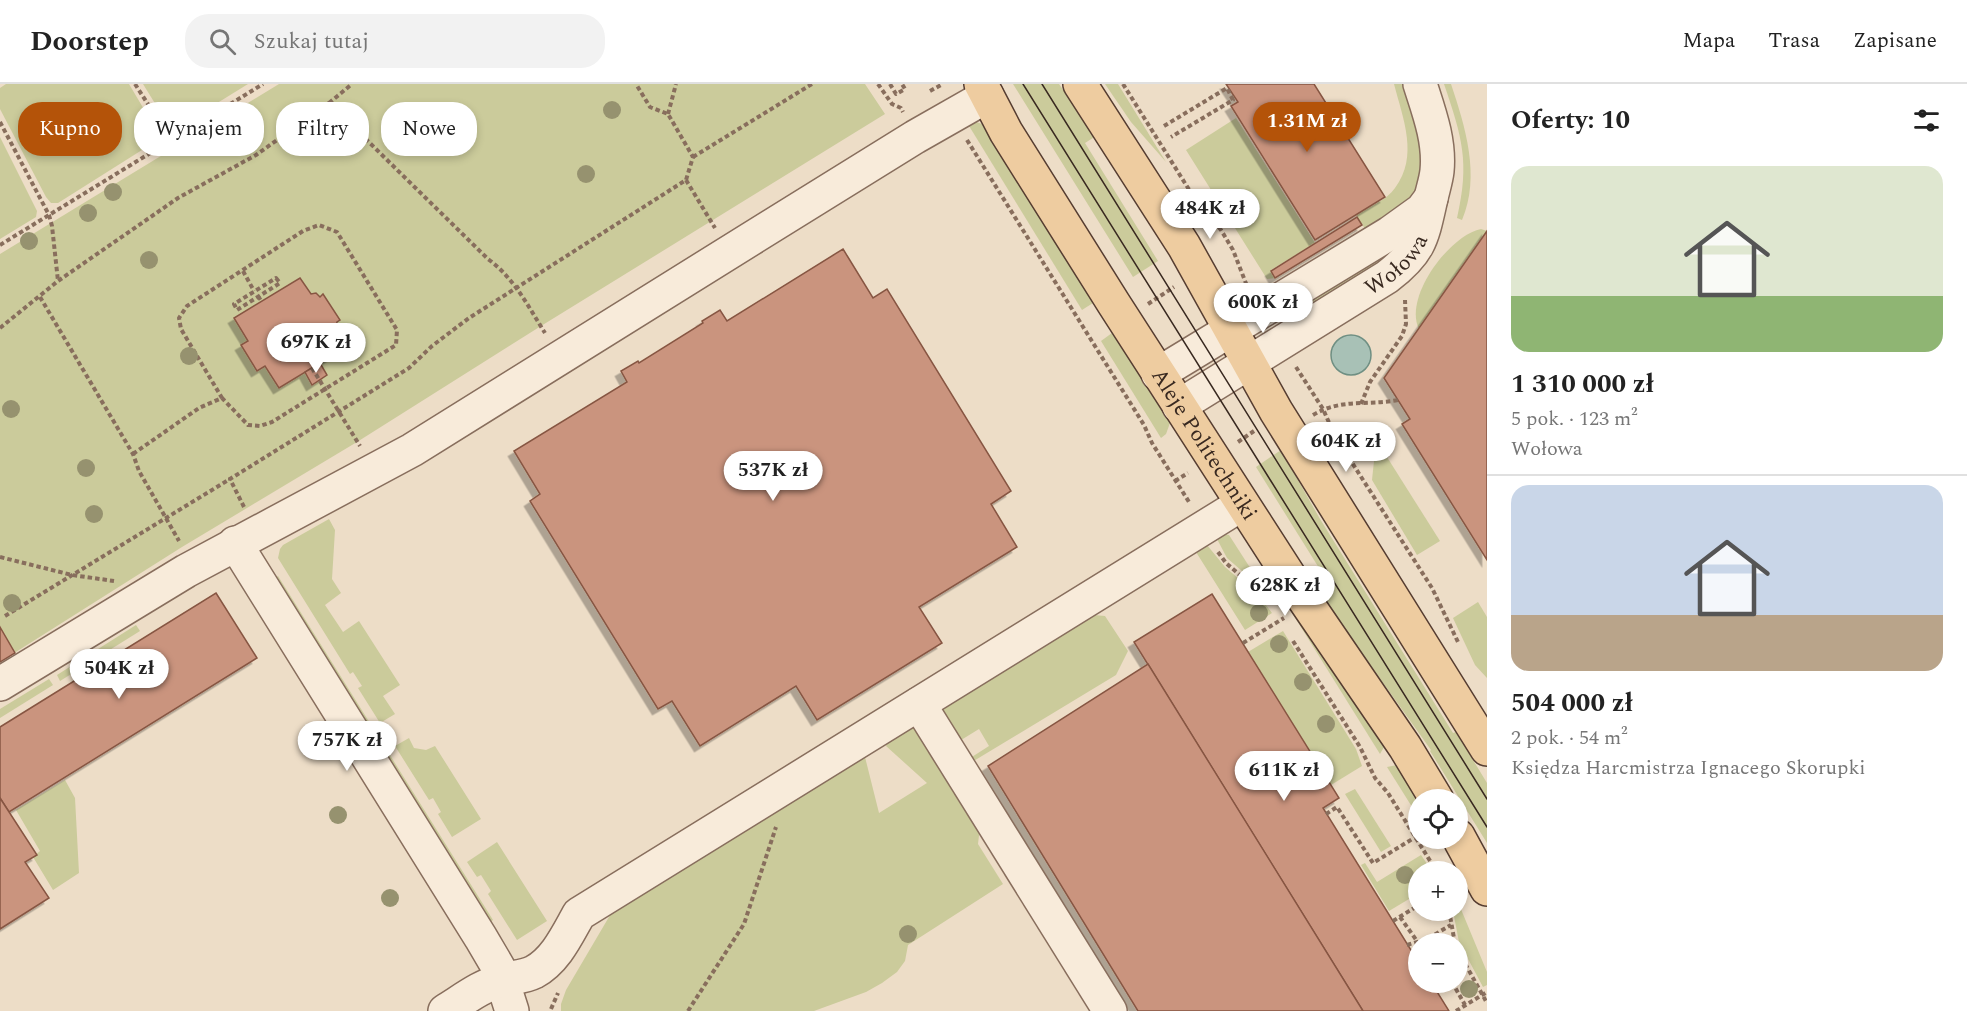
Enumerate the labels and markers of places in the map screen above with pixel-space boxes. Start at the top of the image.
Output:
pin: 1.31M zł [1245,102,1369,153]
pin: 484K zł [1155,189,1265,240]
pin: 600K zł [1208,283,1318,334]
pin: 697K zł [261,323,371,374]
pin: 604K zł [1291,422,1401,473]
pin: 537K zł [718,451,828,502]
pin: 628K zł [1230,566,1340,617]
pin: 504K zł [64,649,174,700]
pin: 757K zł [292,721,402,772]
pin: 611K zł [1229,751,1339,802]

